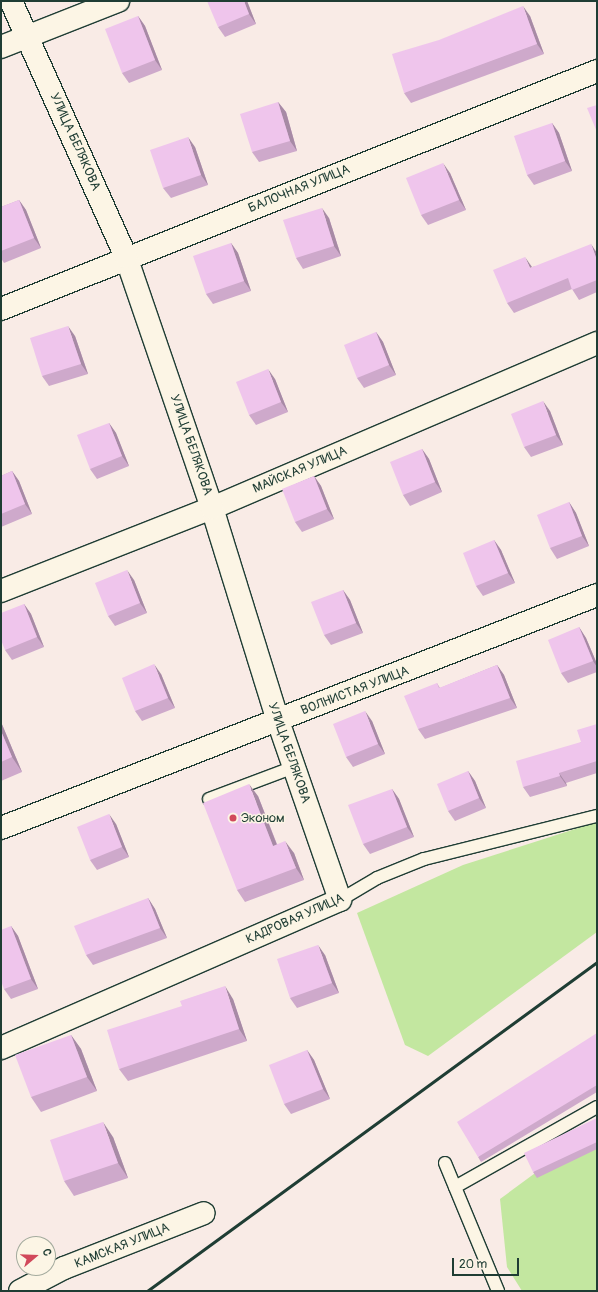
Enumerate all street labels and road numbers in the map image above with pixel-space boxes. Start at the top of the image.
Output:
street label: УЛИЦА БЕЛЯКОВА [46,91,104,193]
street label: БАЛОЧНАЯ УЛИЦА [246,162,352,216]
street label: УЛИЦА БЕЛЯКОВА [166,393,216,497]
street label: МАЙСКАЯ УЛИЦА [250,443,350,497]
street label: ВОЛНИСТАЯ УЛИЦА [299,663,411,719]
street label: УЛИЦА БЕЛЯКОВА [264,701,314,805]
street label: КАДРОВАЯ УЛИЦА [244,890,346,948]
street label: КАМСКАЯ УЛИЦА [72,1220,172,1272]

